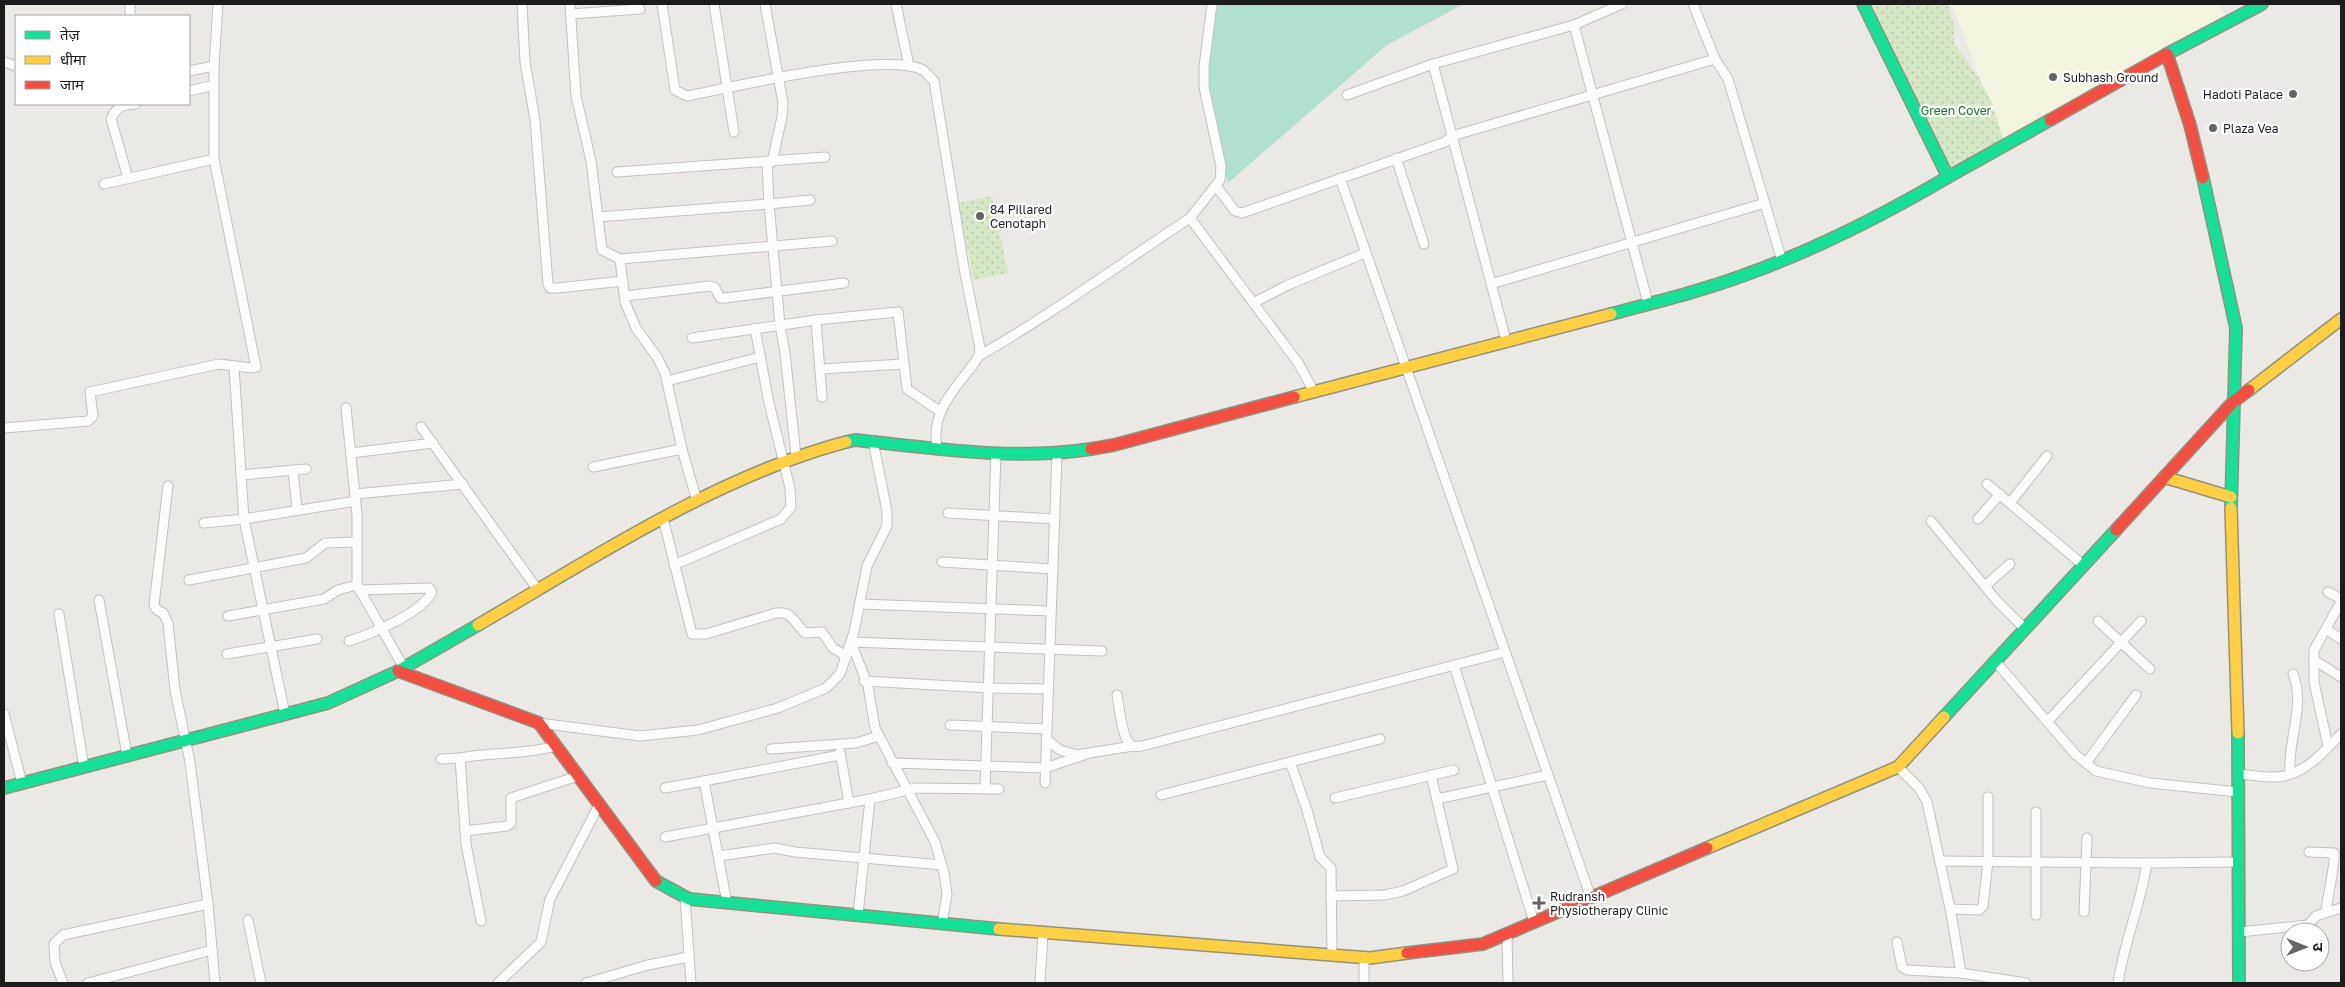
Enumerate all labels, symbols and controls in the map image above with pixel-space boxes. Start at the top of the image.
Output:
legend [15,15,190,105]
text: तेज़ [60,25,81,43]
text: धीमा [60,50,87,68]
place label: Subhash Ground [2063,70,2158,85]
marker: Subhash Ground [2047,71,2059,83]
text: जाम [60,75,85,93]
place label: Hadoti Palace [2203,87,2283,102]
marker: Hadoti Palace [2287,88,2299,100]
park label: Green Cover [1921,103,1992,118]
place label: Plaza Vea [2223,121,2278,136]
marker: Plaza Vea [2207,122,2219,134]
place label: 84 Pillared Cenotaph [990,202,1052,231]
marker: 84 Pillared Cenotaph [974,210,986,222]
place label: Rudransh Physiotherapy Clinic [1550,889,1669,918]
marker: Rudransh Physiotherapy Clinic [1532,896,1546,910]
north arrow [2280,922,2330,972]
text: उ [2310,943,2327,952]

